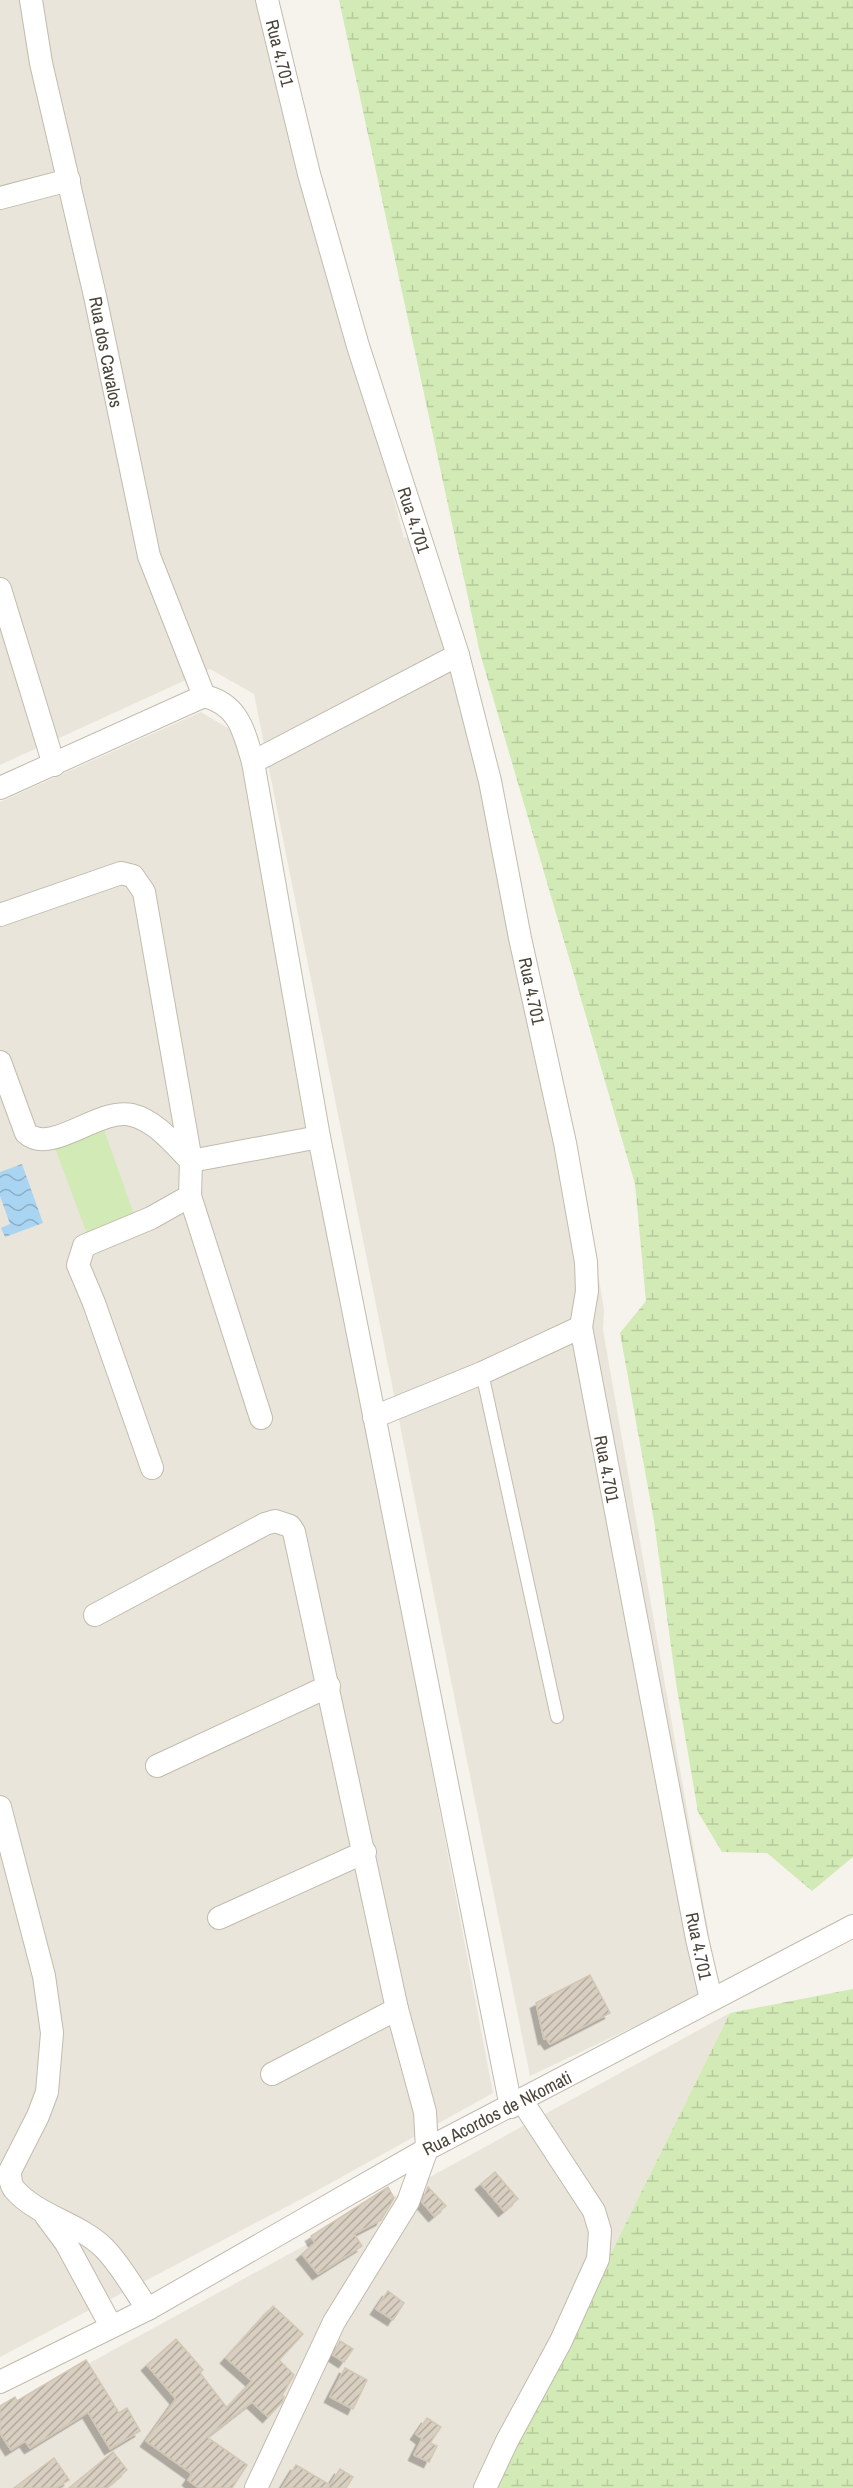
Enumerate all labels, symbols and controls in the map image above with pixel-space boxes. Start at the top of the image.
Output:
street label: Rua 4.701 [260,17,301,90]
street label: Rua dos Cavalos [83,294,129,410]
street label: Rua 4.701 [392,484,437,557]
street label: Rua 4.701 [513,955,551,1028]
street label: Rua 4.701 [588,1433,626,1506]
street label: Rua 4.701 [680,1910,718,1983]
street label: Rua Acordos de Nkomati [418,2065,576,2161]

